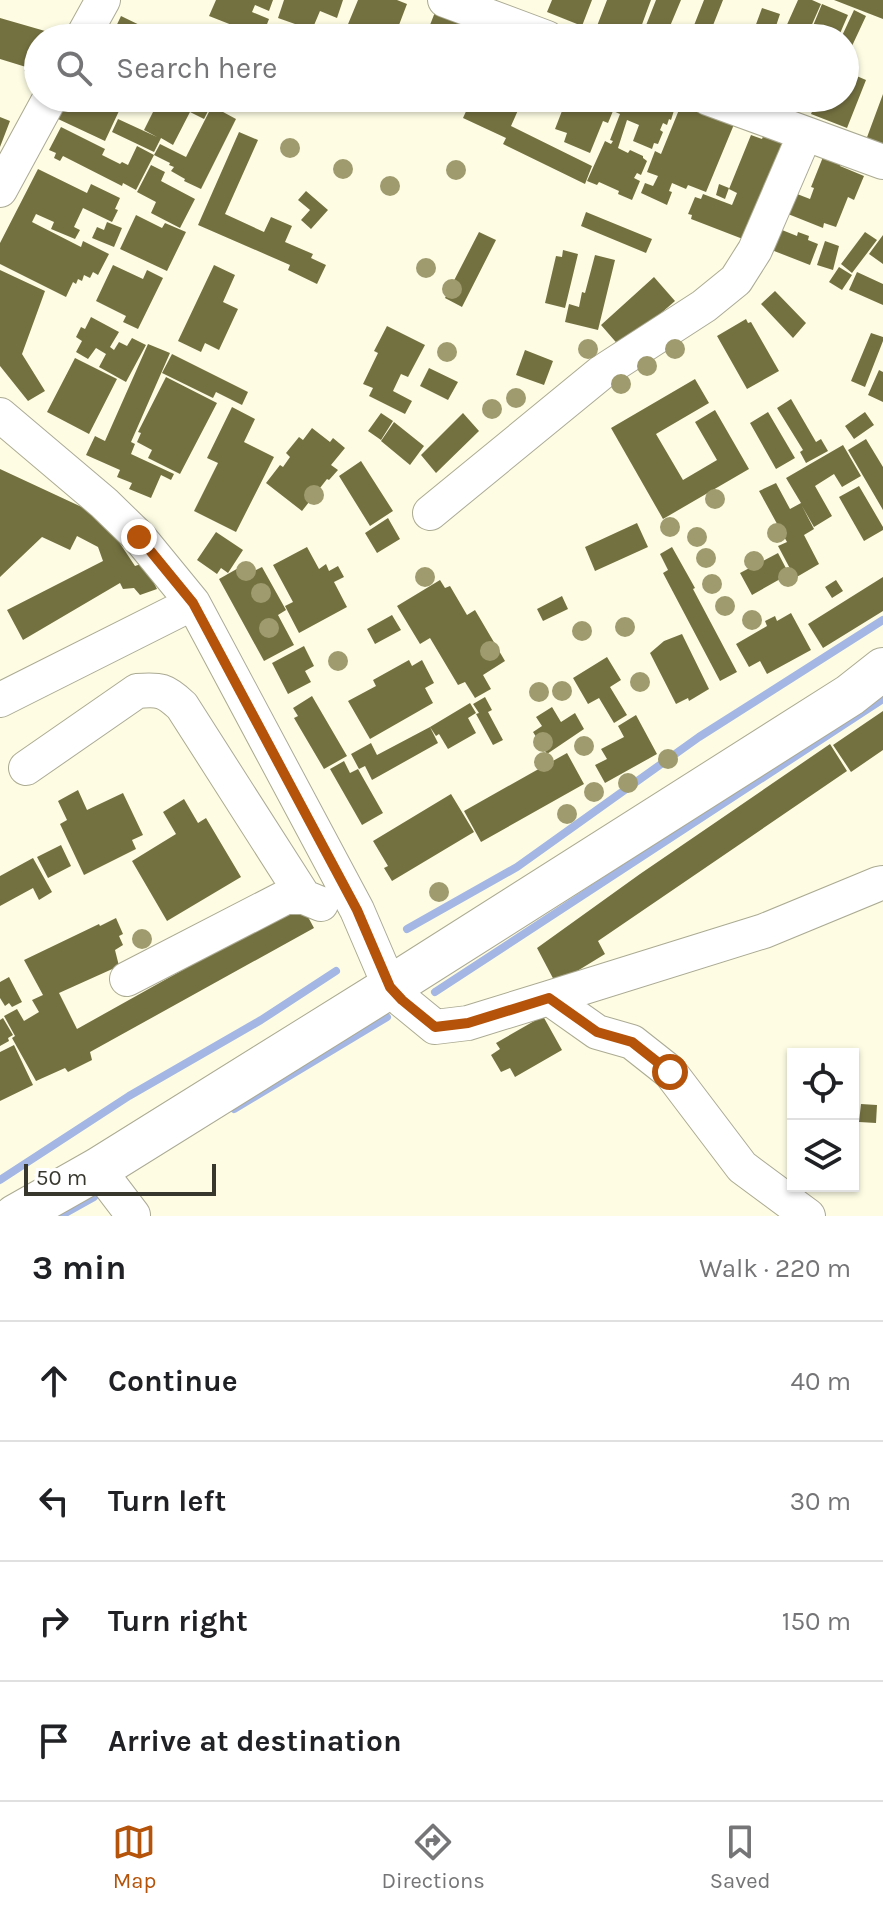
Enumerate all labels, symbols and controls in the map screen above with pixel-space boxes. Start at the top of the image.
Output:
search box [24,24,859,112]
icon: search [52,46,96,90]
text: Search here [116,50,277,86]
route end [121,519,157,555]
map controls [787,1048,859,1192]
button: locate [787,1048,859,1120]
route start [652,1054,688,1090]
button: layers [787,1120,859,1192]
scale bar [24,1160,216,1196]
text: 50 m [36,1165,87,1191]
text: 3 min [32,1248,126,1288]
text: Walk · 220 m [699,1253,851,1284]
icon: ahead [32,1359,76,1403]
text: Continue [108,1363,238,1399]
text: 40 m [791,1366,851,1397]
icon: left [32,1479,76,1523]
text: Turn left [108,1483,226,1519]
text: 30 m [790,1486,851,1517]
icon: right [32,1599,76,1643]
text: Turn right [108,1603,248,1639]
text: 150 m [782,1606,851,1637]
icon: arrive [32,1719,76,1763]
text: Arrive at destination [108,1723,402,1759]
tab: Map [112,1820,156,1894]
tab: Directions [381,1820,485,1894]
tab: Saved [710,1820,771,1894]

